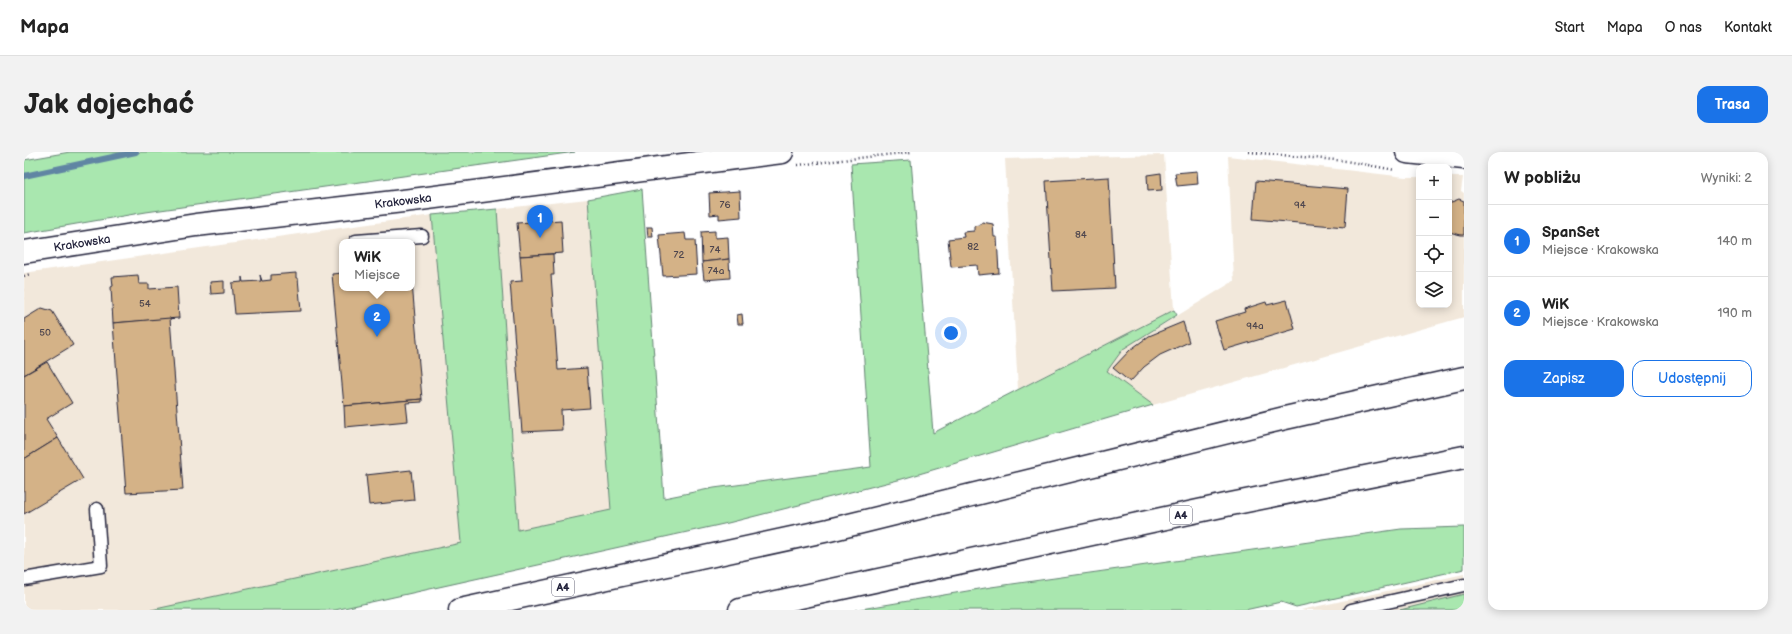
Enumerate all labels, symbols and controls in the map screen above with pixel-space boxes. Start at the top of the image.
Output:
text: Mapa [20,16,69,39]
text: Start [1555,19,1585,36]
text: Mapa [1607,19,1643,36]
text: O nas [1665,19,1702,36]
text: Kontakt [1724,19,1772,36]
button: Trasa [1697,86,1768,123]
text: Jak dojechać [24,88,194,121]
map controls [1416,164,1452,308]
button: + [1416,164,1452,200]
text: W pobliżu [1504,168,1581,188]
text: Wyniki: 2 [1701,170,1752,186]
street label: Krakowska [374,191,433,212]
house number: 76 [719,199,731,211]
house number: 94 [1294,199,1306,211]
button: − [1416,200,1452,236]
pin: 1 [527,205,553,238]
text: SpanSet [1542,223,1599,242]
house number: 84 [1075,229,1087,241]
street label: Krakowska [53,232,112,255]
text: 1 [1514,233,1520,249]
text: 140 m [1717,233,1752,249]
button: locate [1416,236,1452,272]
popup [339,239,415,291]
house number: 82 [967,241,979,253]
text: Miejsce · Krakowska [1542,242,1659,258]
house number: 74 [709,244,721,256]
text: WiK [354,248,381,267]
house number: 72 [674,249,685,261]
house number: 74a [708,265,725,277]
text: Miejsce [354,267,400,283]
button: layers [1416,272,1452,308]
text: WiK [1542,295,1569,314]
house number: 54 [139,298,151,310]
pin: 2 [364,304,390,337]
text: 2 [1513,305,1521,321]
text: 190 m [1718,305,1752,321]
text: Miejsce · Krakowska [1542,314,1659,330]
house number: 94a [1246,320,1264,332]
your location [941,323,961,343]
house number: 50 [39,327,51,339]
button: Zapisz [1504,360,1624,397]
button: Udostępnij [1632,360,1752,397]
road number: A4 [1170,506,1192,524]
road number: A4 [552,578,574,596]

